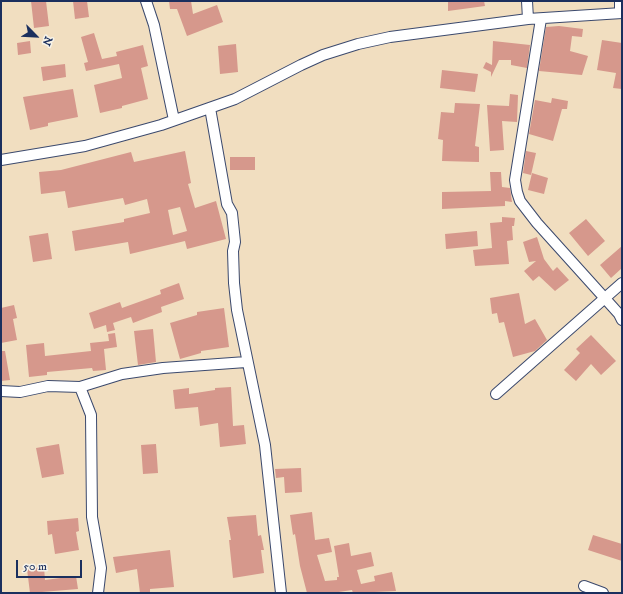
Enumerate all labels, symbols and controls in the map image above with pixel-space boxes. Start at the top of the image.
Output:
north arrow [16,16,56,56]
text: N [39,34,55,48]
scale bar [18,552,84,578]
text: 50 m [23,559,47,574]

